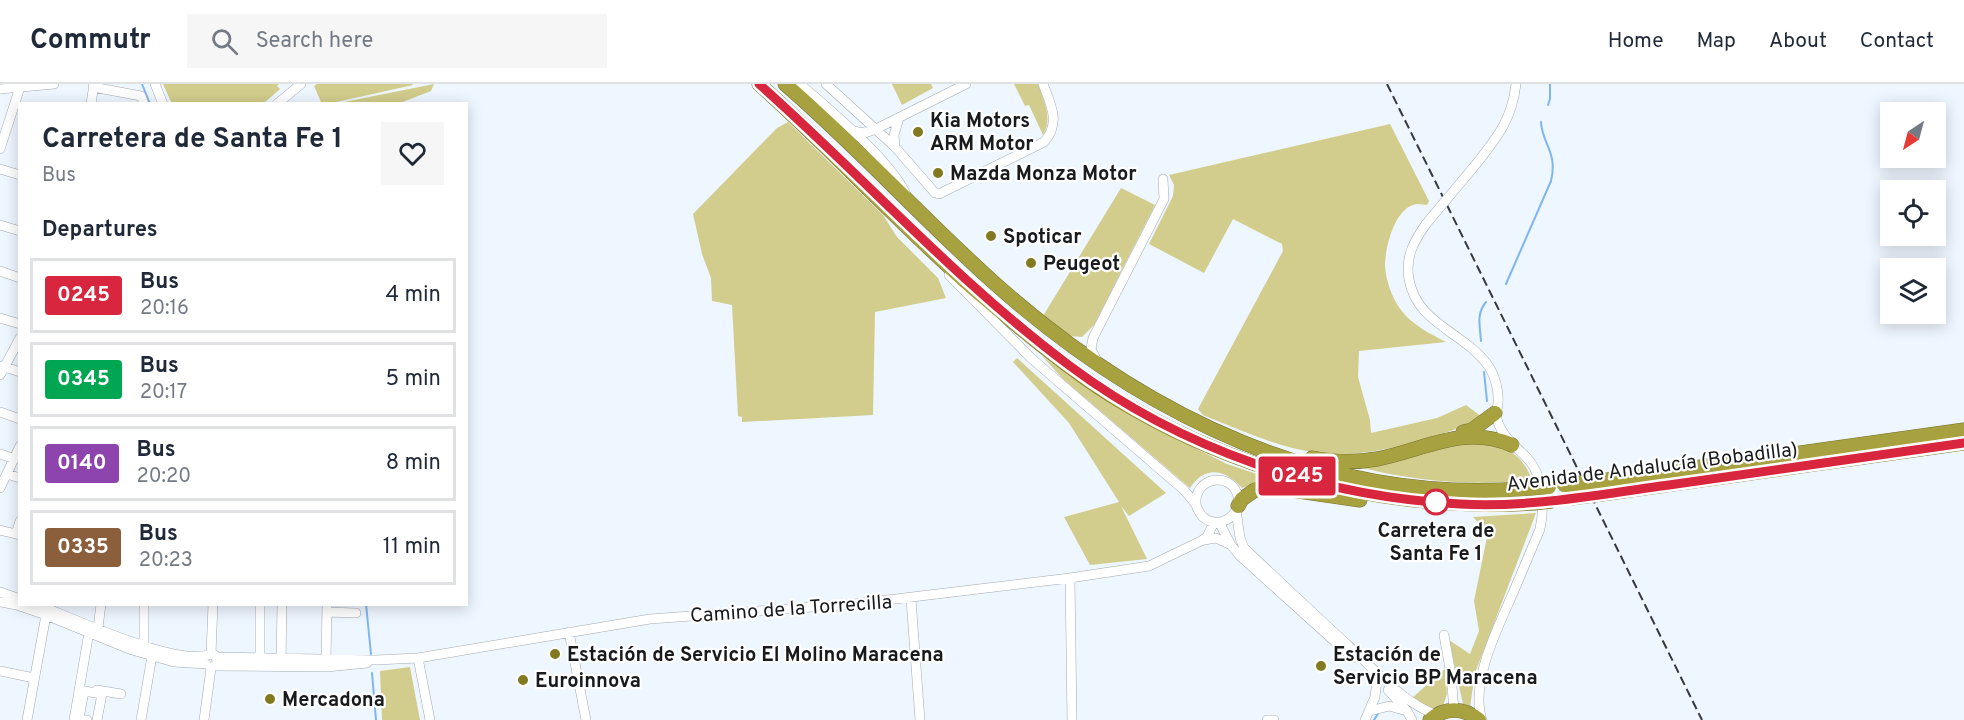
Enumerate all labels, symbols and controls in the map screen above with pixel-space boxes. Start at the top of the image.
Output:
search box [187,14,607,68]
text: Commutr [30,23,151,59]
icon: search [208,25,241,58]
text: Search here [256,28,373,55]
text: Home [1608,28,1664,55]
text: Map [1697,28,1736,55]
text: About [1769,28,1827,55]
text: Contact [1860,28,1934,55]
north arrow [1880,102,1946,168]
map controls [1880,102,1946,324]
place label: Kia Motors ARM Motor [930,109,1034,158]
text: Carretera de Santa Fe 1 [42,122,343,158]
button: heart [381,122,444,185]
marker: Kia Motors ARM Motor [911,125,925,139]
place label: Mazda Monza Motor [950,162,1137,188]
text: Bus [42,163,76,189]
marker: Mazda Monza Motor [931,166,945,180]
button: locate [1880,180,1946,246]
text: Departures [42,217,158,244]
place label: Spoticar [1003,225,1082,251]
marker: Spoticar [984,229,998,243]
place label: Peugeot [1043,252,1120,278]
marker: Peugeot [1024,256,1038,270]
button: layers [1880,258,1946,324]
text: Bus [140,269,179,296]
text: 0245 [57,282,110,309]
text: 4 min [386,282,441,309]
text: 20:16 [140,296,189,322]
text: Bus [140,353,179,380]
text: 0345 [57,366,110,393]
text: 5 min [386,366,441,393]
text: 20:17 [140,380,187,406]
text: Bus [137,437,176,464]
street label: Avenida de Andalucía (Bobadilla) [1505,437,1799,499]
text: 0140 [57,450,107,477]
text: 8 min [386,450,441,477]
line badge: 0245 [1255,456,1339,496]
text: 0245 [1271,463,1323,490]
text: 20:20 [137,464,191,490]
marker: Carretera de Santa Fe 1 [1423,489,1449,515]
place label: Carretera de Santa Fe 1 [1378,519,1494,568]
text: Bus [139,521,178,548]
text: 0335 [57,534,109,561]
text: 11 min [383,534,441,561]
text: 20:23 [139,548,193,574]
street label: Camino de la Torrecilla [689,590,893,630]
place label: Estación de Servicio El Molino Maracena [567,643,944,669]
place label: Estación de Servicio BP Maracena [1333,643,1538,692]
marker: Estación de Servicio El Molino Maracena [548,647,562,661]
marker: Estación de Servicio BP Maracena [1314,659,1328,673]
place label: Euroinnova [535,669,641,695]
marker: Euroinnova [516,673,530,687]
place label: Mercadona [282,688,385,714]
marker: Mercadona [263,692,277,706]

